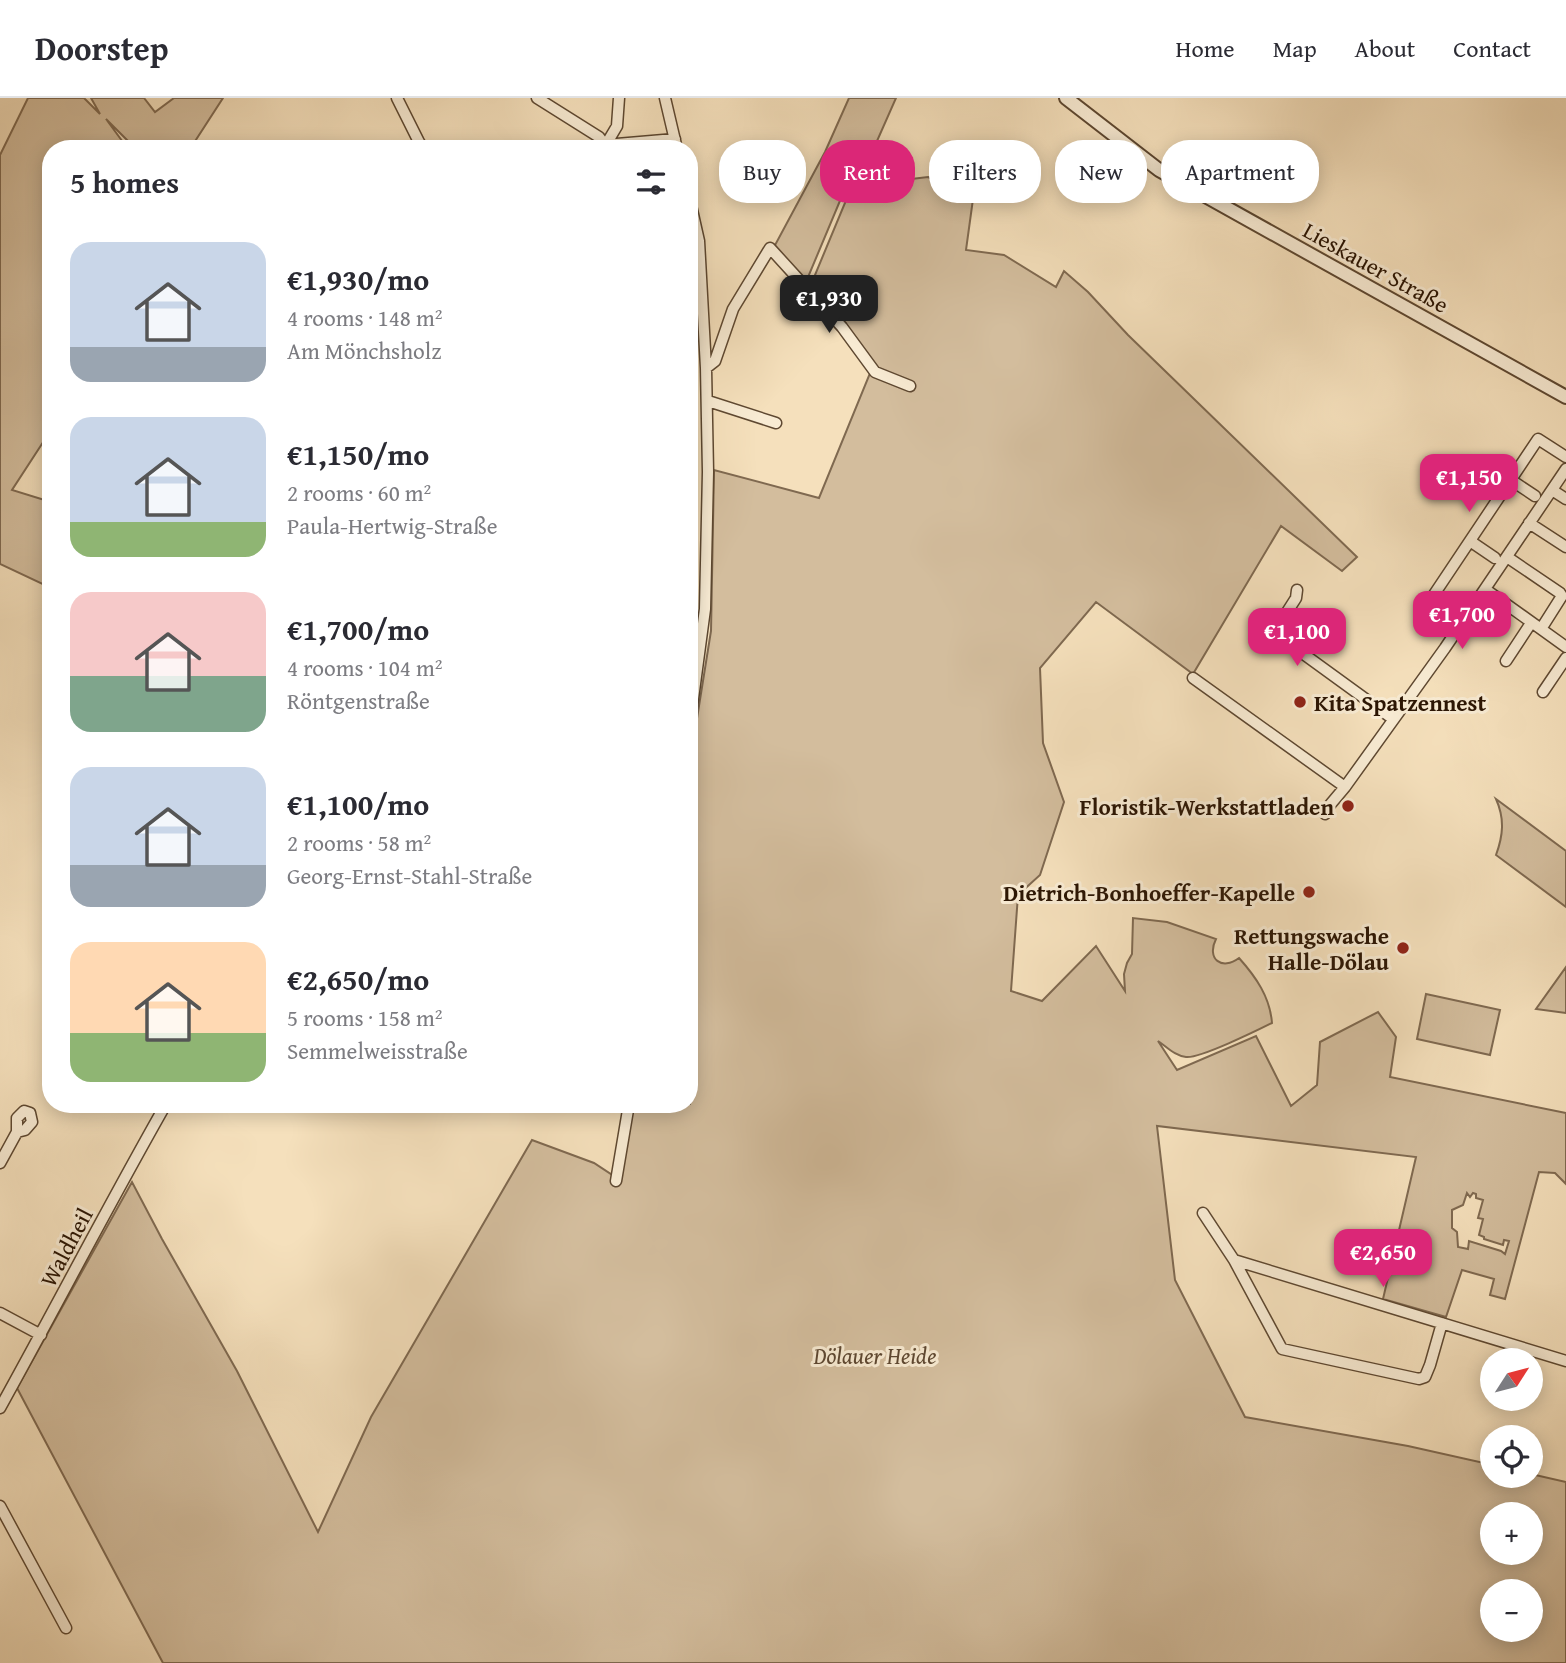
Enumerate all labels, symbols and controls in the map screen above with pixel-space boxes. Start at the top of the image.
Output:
text: Doorstep [35,24,168,72]
text: Home [1176,31,1235,66]
text: Map [1273,31,1317,66]
text: About [1355,31,1415,66]
text: Contact [1453,31,1531,66]
chip: Buy [719,140,806,203]
chip: Rent [820,140,915,203]
chip: Filters [929,140,1041,203]
chip: New [1055,140,1147,203]
chip: Apartment [1161,140,1319,203]
text: 5 homes [70,160,179,204]
icon: filters [632,163,670,201]
street label: Lieskauer Straße [1297,213,1455,321]
text: €1,930/mo [287,257,429,301]
icon: home [126,270,210,354]
pin: €1,930 [772,275,886,335]
text: €1,930 [796,281,862,314]
text: 4 rooms · 148 m² [287,301,442,334]
text: Am Mönchsholz [287,334,441,367]
text: €1,150/mo [287,432,429,476]
icon: home [126,445,210,529]
pin: €1,150 [1412,454,1526,514]
text: €1,150 [1436,460,1502,493]
text: 2 rooms · 60 m² [287,476,431,509]
text: Paula-Hertwig-Straße [287,509,497,542]
pin: €1,700 [1405,592,1519,651]
text: €1,700 [1429,597,1495,630]
text: €1,700/mo [287,607,429,651]
pin: €1,100 [1240,608,1354,668]
text: €1,100 [1264,614,1330,647]
icon: home [126,620,210,704]
text: 4 rooms · 104 m² [287,651,442,684]
text: Röntgenstraße [287,684,430,717]
place label: Kita Spatzennest [1314,686,1486,719]
marker: Kita Spatzennest [1292,694,1308,710]
text: €1,100/mo [287,782,429,826]
place label: Floristik-Werkstattladen [1080,790,1334,823]
icon: home [126,795,210,879]
marker: Floristik-Werkstattladen [1340,798,1356,814]
text: 2 rooms · 58 m² [287,826,431,859]
text: Georg-Ernst-Stahl-Straße [287,859,532,892]
place label: Dietrich-Bonhoeffer-Kapelle [1003,876,1295,909]
marker: Dietrich-Bonhoeffer-Kapelle [1301,884,1317,900]
place label: Rettungswache Halle-Dölau [1234,919,1390,978]
marker: Rettungswache Halle-Dölau [1395,940,1411,956]
text: €2,650/mo [287,957,429,1001]
icon: home [126,970,210,1054]
text: 5 rooms · 158 m² [287,1001,442,1034]
text: Semmelweisstraße [287,1034,468,1067]
street label: Waldheil [32,1202,100,1292]
pin: €2,650 [1326,1230,1440,1289]
text: €2,650 [1350,1235,1416,1268]
park label: Dölauer Heide [813,1339,936,1372]
north arrow [1480,1348,1544,1410]
map controls [1480,1348,1543,1642]
button: locate [1480,1425,1543,1488]
button: + [1480,1502,1543,1565]
button: − [1480,1579,1543,1642]

